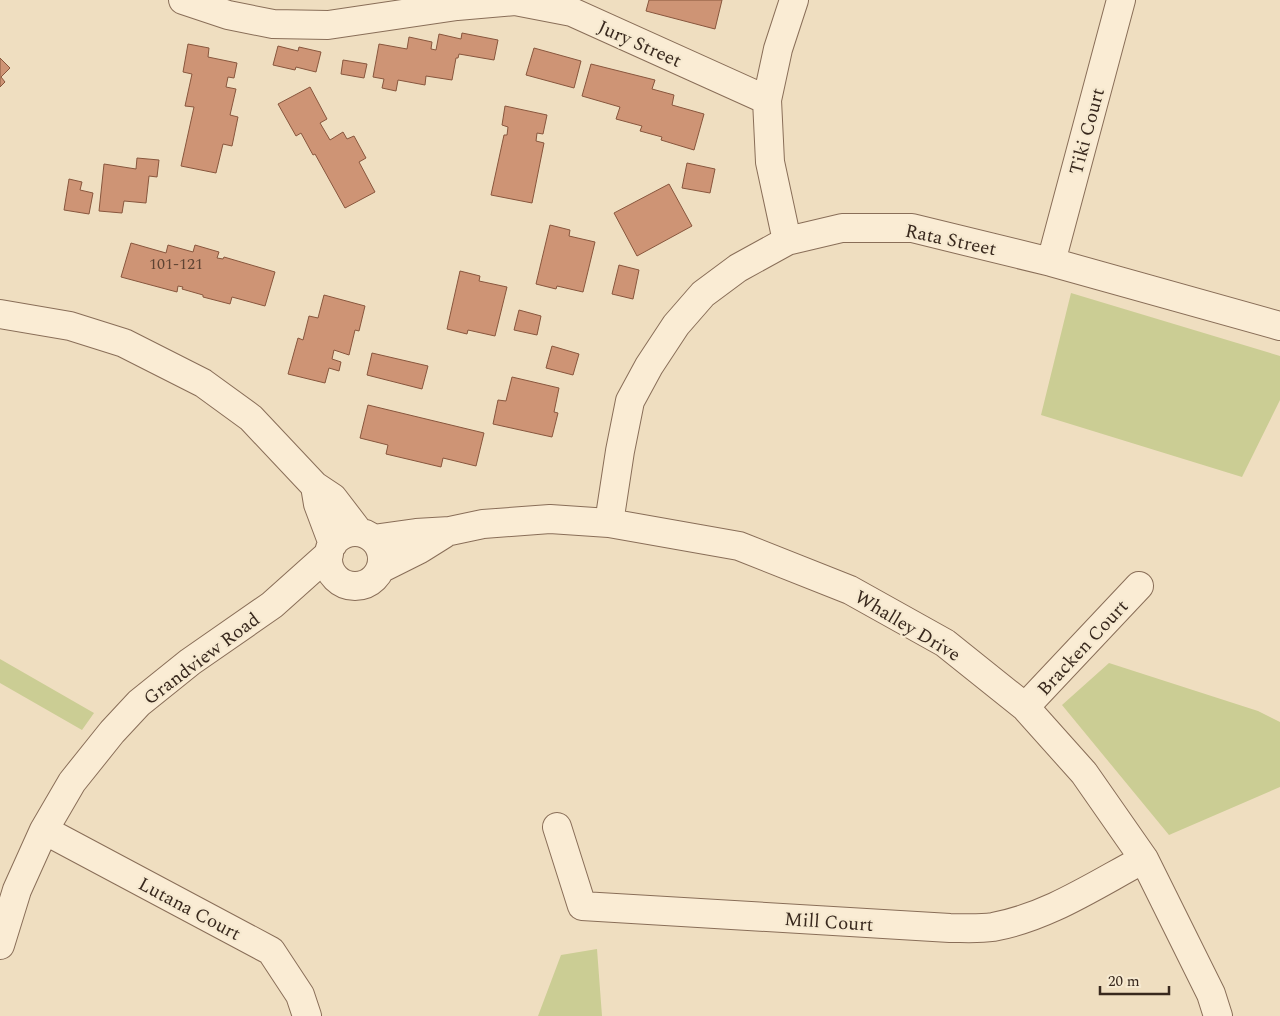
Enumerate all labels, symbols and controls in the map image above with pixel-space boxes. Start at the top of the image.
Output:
street label: Jury Street [593,13,686,76]
street label: Tiki Court [1062,85,1113,178]
street label: Rata Street [902,217,999,264]
house number: 101-121 [149,252,203,276]
street label: Whalley Drive [849,583,966,670]
street label: Bracken Court [1031,593,1136,703]
street label: Grandview Road [137,606,266,713]
street label: Lutana Court [133,870,246,949]
street label: Mill Court [783,905,875,940]
scale bar [1100,964,1169,996]
text: 20 m [1108,970,1140,993]

